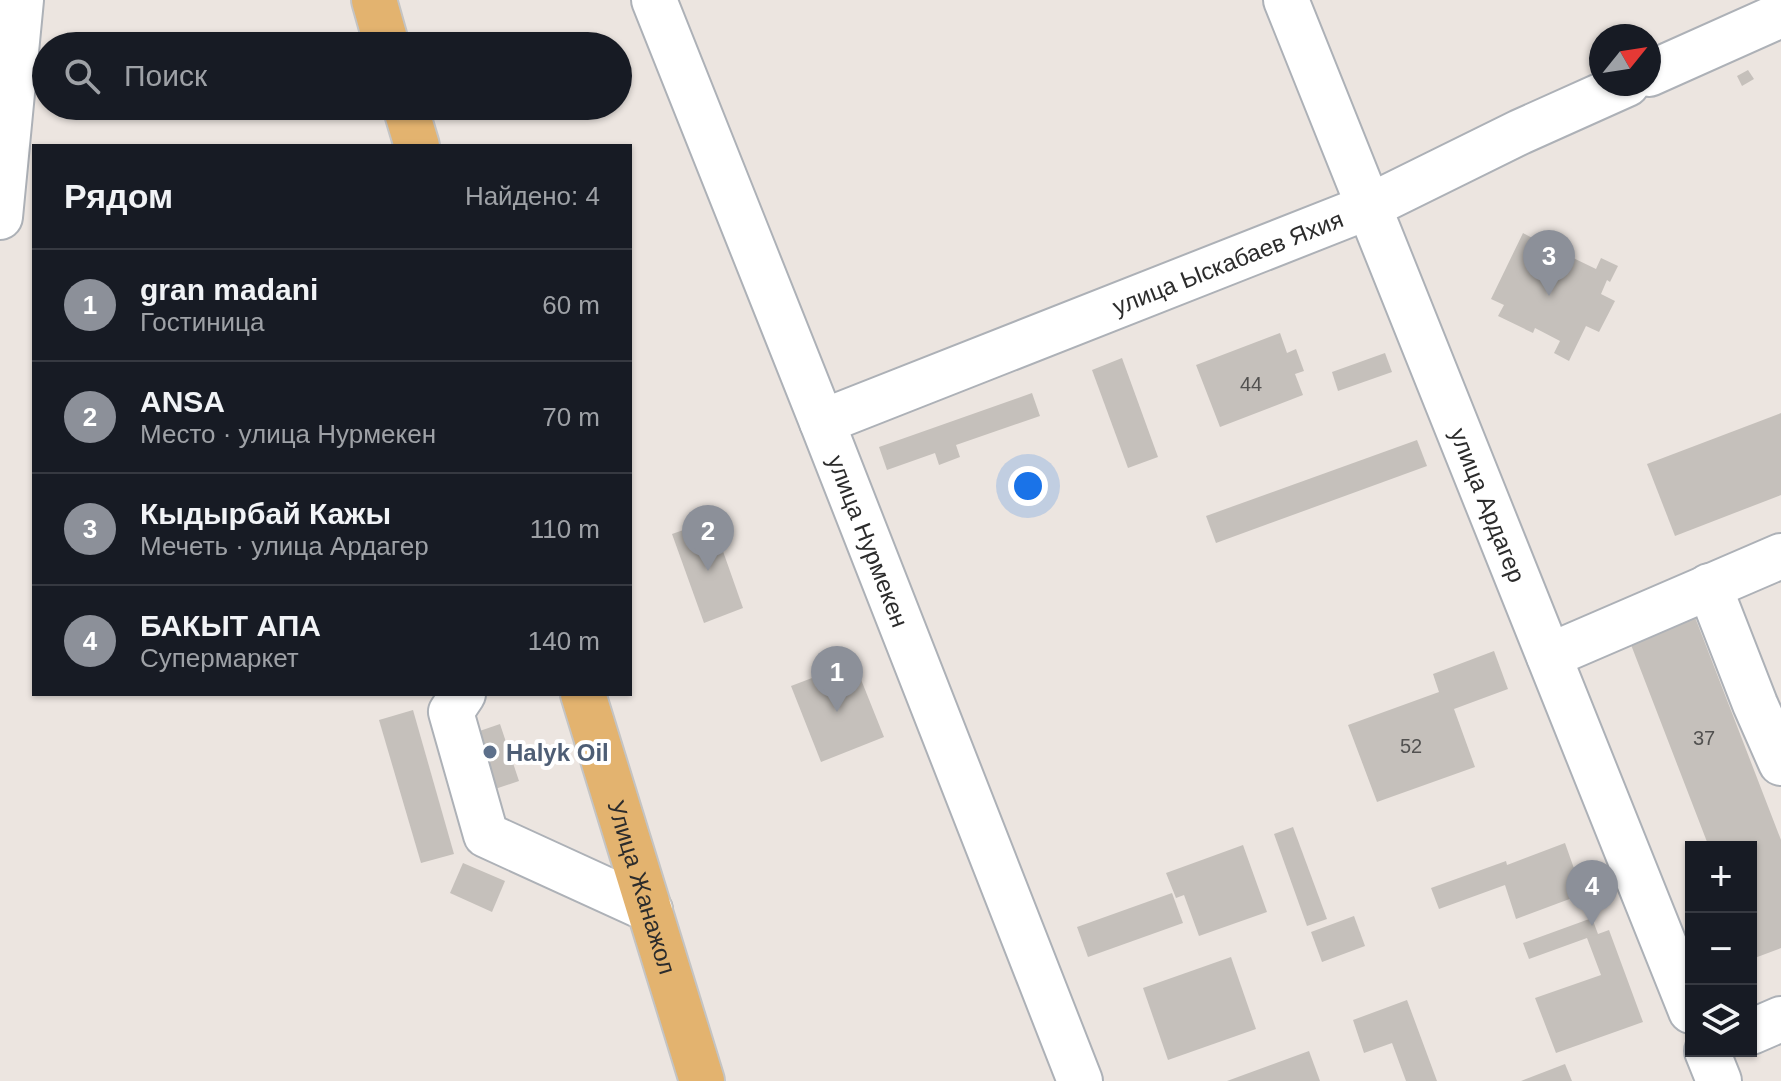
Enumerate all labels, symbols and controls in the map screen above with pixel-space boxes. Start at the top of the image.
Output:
north arrow [1589,24,1661,96]
search box [32,32,632,120]
icon: search [60,54,104,98]
text: Поиск [124,59,207,92]
text: Рядом [64,177,173,215]
text: Найдено: 4 [465,181,600,211]
street label: улица Ыскабаев Яхия [1109,205,1347,320]
pin: 3 [1523,230,1575,296]
text: gran madani [140,273,318,306]
text: 1 [83,290,97,320]
text: 60 m [542,290,600,320]
text: Гостиница [140,307,264,337]
house number: 44 [1240,373,1262,395]
text: ANSA [140,385,225,418]
text: 2 [83,402,97,432]
text: 70 m [542,402,600,432]
text: Место · улица Нурмекен [140,419,436,449]
street label: улица Ардагер [1445,424,1531,586]
street label: улица Нурмекен [823,451,914,631]
your location [1008,466,1048,506]
text: Кыдырбай Кажы [140,497,391,530]
pin: 2 [682,505,734,571]
text: 3 [83,514,97,544]
text: 110 m [530,514,600,544]
text: Мечеть · улица Ардагер [140,531,429,561]
text: БАКЫТ АПА [140,609,321,642]
text: 4 [83,626,97,656]
text: 140 m [528,626,600,656]
text: Супермаркет [140,643,299,673]
pin: 1 [811,646,863,712]
house number: 37 [1693,727,1715,749]
house number: 52 [1400,735,1422,757]
place label: Halyk Oil [506,739,609,766]
marker: Halyk Oil [481,743,499,761]
street label: Улица Жанажол [603,797,682,977]
map controls [1685,841,1757,1057]
button: + [1685,841,1757,913]
pin: 4 [1566,860,1618,926]
button: − [1685,913,1757,985]
button: layers [1685,985,1757,1057]

